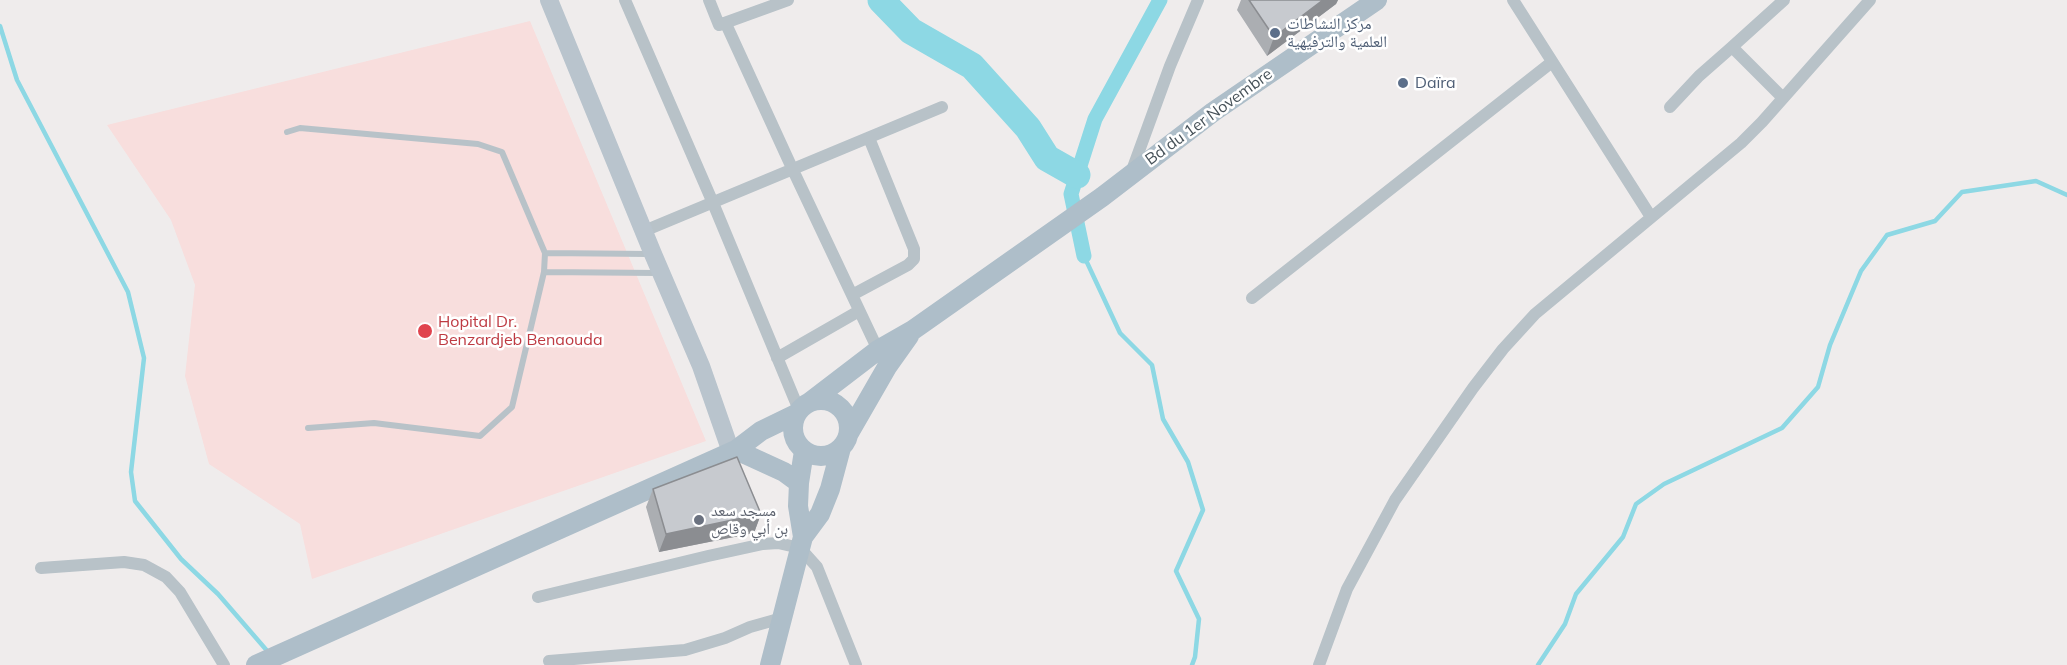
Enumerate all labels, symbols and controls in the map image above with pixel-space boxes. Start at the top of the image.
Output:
place label: مركز النشاطات العلمية والترفيهية [1287,14,1387,52]
marker: مركز النشاطات العلمية والترفيهية [1268,26,1282,40]
street label: Bd du 1er Novembre [1142,65,1276,169]
place label: Daïra [1415,73,1456,93]
marker: Daïra [1396,76,1410,90]
place label: Hopital Dr. Benzardjeb Benaouda [438,312,603,350]
marker: Hopital Dr. Benzardjeb Benaouda [416,322,434,340]
place label: مسجد سعد بن أبي وقاص [711,501,788,539]
marker: مسجد سعد بن أبي وقاص [692,513,706,527]

